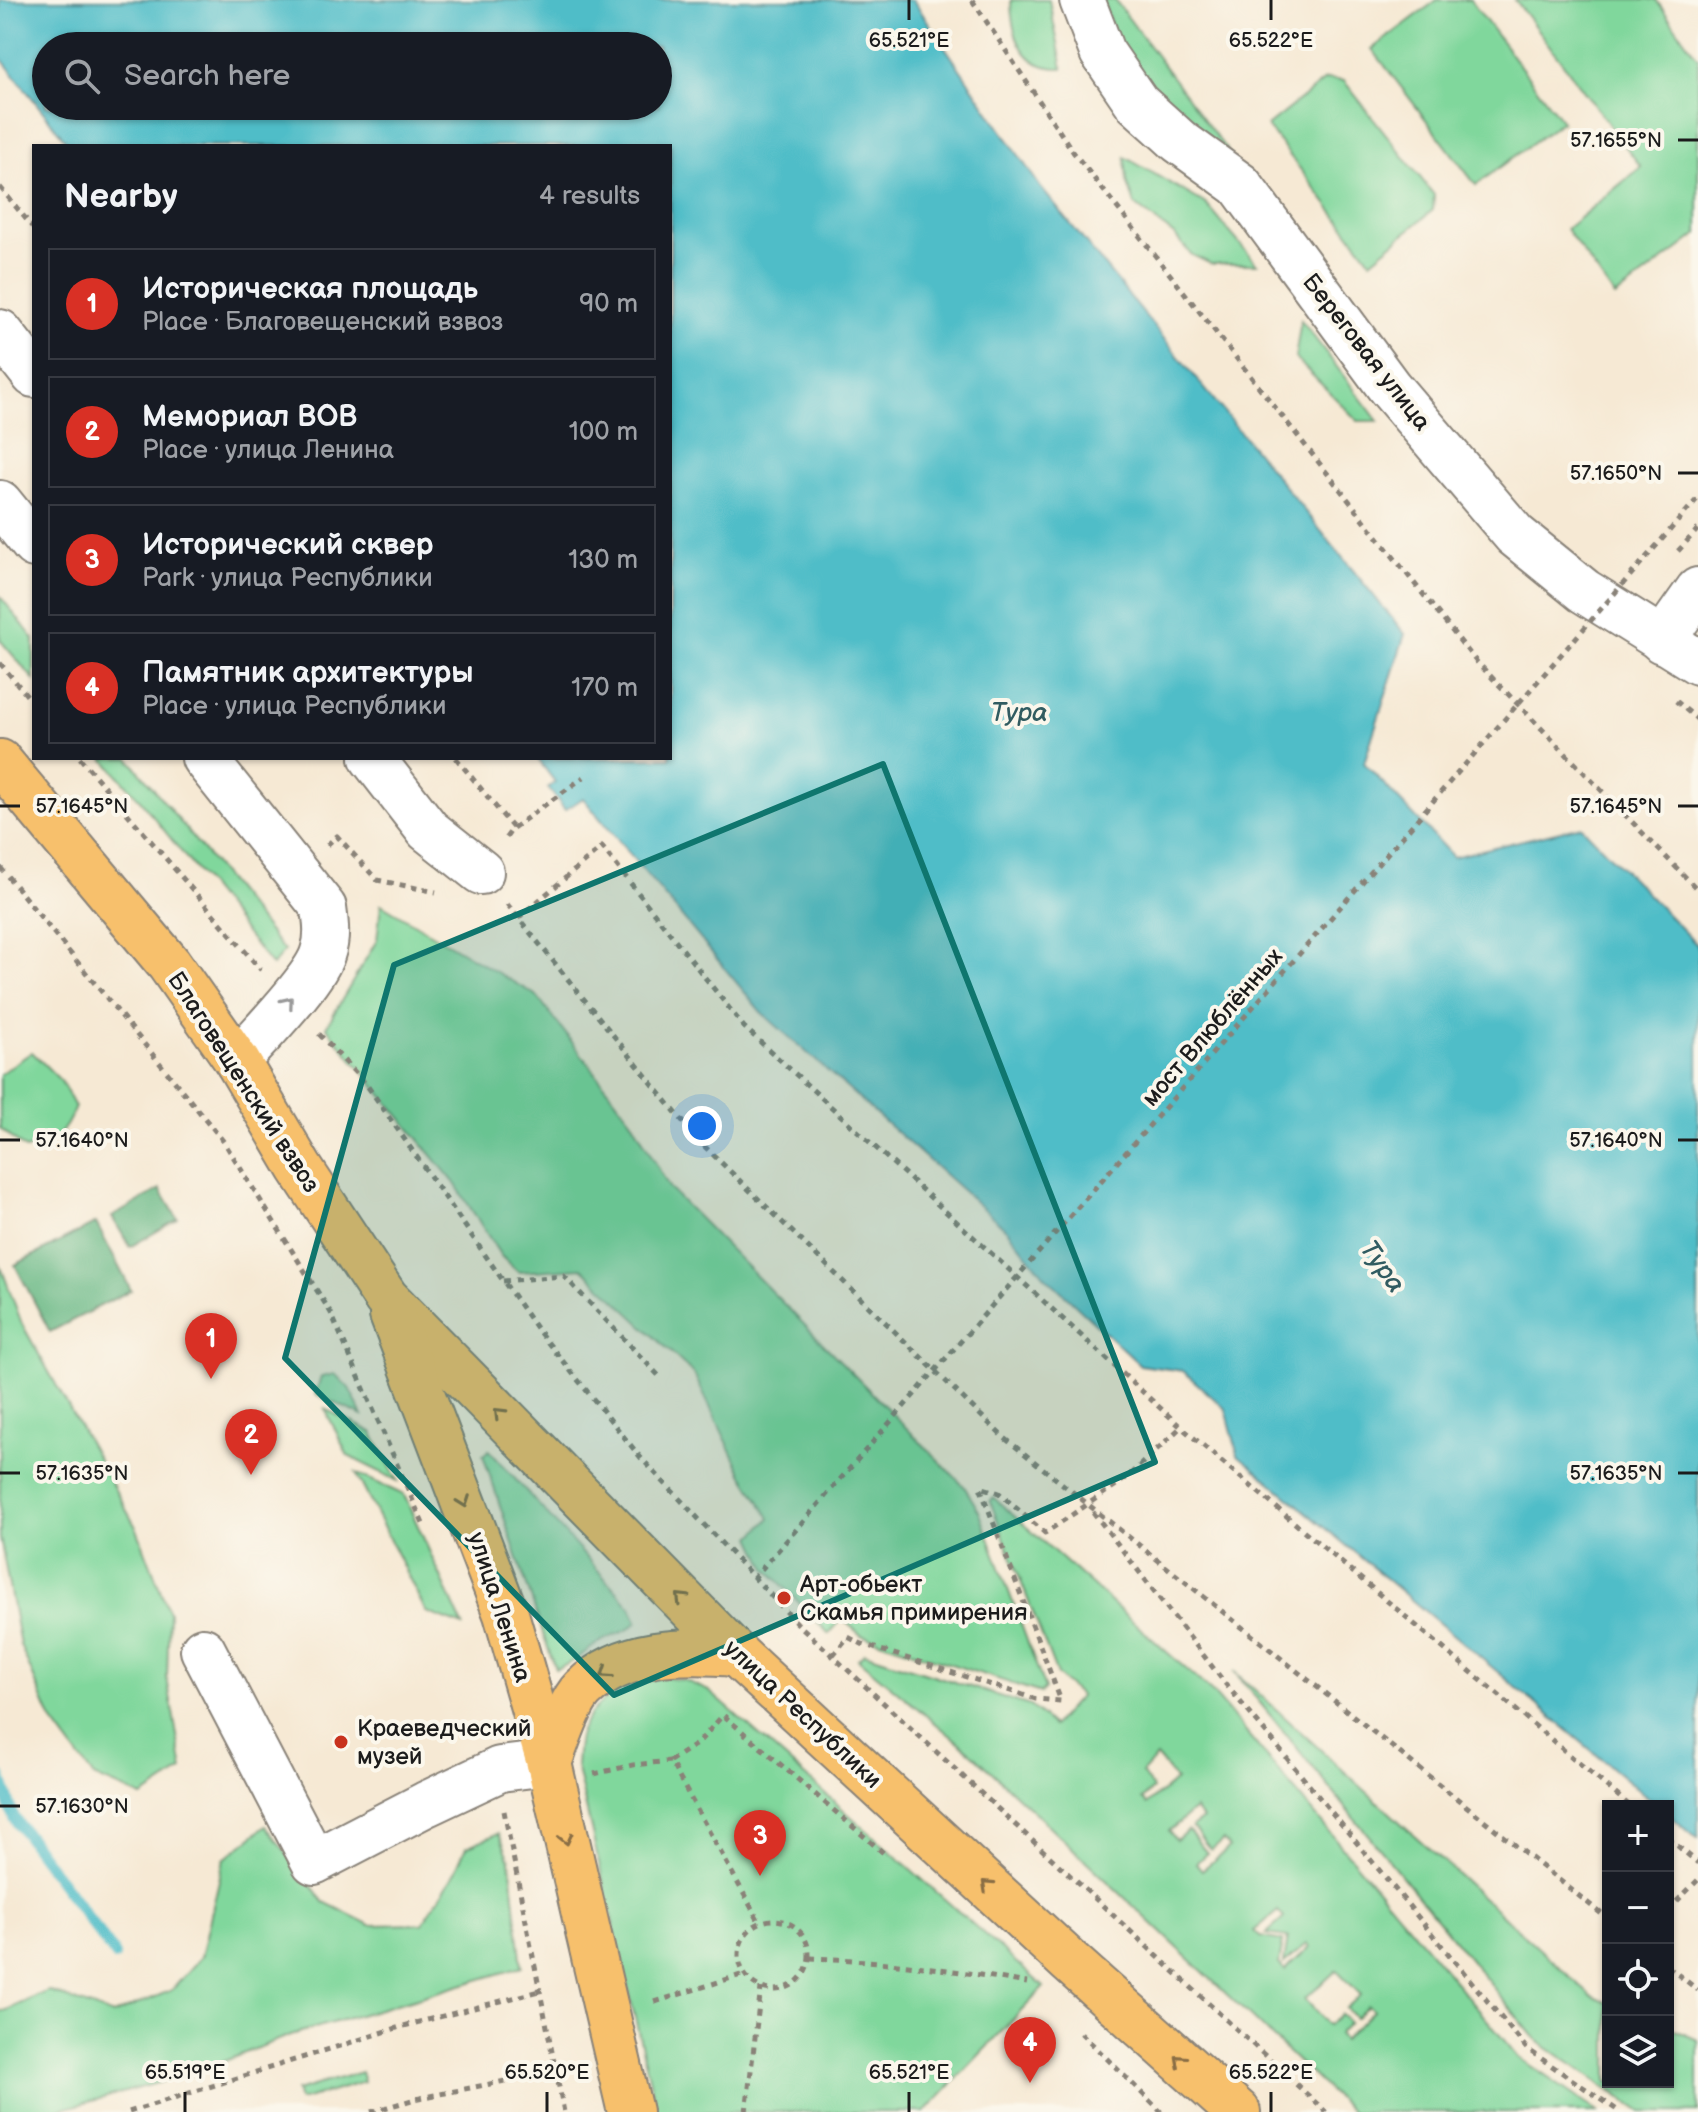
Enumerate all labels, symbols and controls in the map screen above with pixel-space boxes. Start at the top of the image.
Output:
text: 65.521°E [869,29,949,53]
text: 65.522°E [1229,29,1313,53]
search box [32,32,672,120]
icon: search [60,54,104,98]
text: Search here [124,58,290,94]
text: 57.1655°N [1570,129,1662,153]
text: Nearby [64,176,178,217]
text: 4 results [539,181,640,212]
street label: Береговая улица [1296,268,1437,437]
text: Историческая площадь [142,271,478,307]
text: 1 [87,289,97,320]
text: 90 m [579,289,638,320]
text: Place · Благовещенский взвоз [142,307,503,338]
text: Мемориал ВОВ [142,399,358,435]
text: 2 [84,417,100,448]
text: 100 m [569,417,638,448]
text: Place · улица Ленина [142,435,394,466]
text: 57.1650°N [1570,462,1662,486]
text: Исторический сквер [142,527,434,563]
text: 3 [84,545,100,576]
text: 130 m [568,545,638,576]
text: Park · улица Республики [142,563,433,594]
text: Памятник архитектуры [142,655,474,691]
text: 4 [84,673,100,704]
text: 170 m [571,673,638,704]
text: Place · улица Республики [142,691,446,722]
water label: Тура [990,698,1048,729]
text: 57.1645°N [36,795,128,819]
text: 57.1645°N [1570,795,1662,819]
street label: мост Влюблённых [1136,942,1289,1112]
street label: Благовещенский взвоз [161,967,326,1198]
one-way arrow [278,997,293,1011]
your location [682,1106,722,1146]
text: 57.1640°N [35,1129,129,1153]
text: 57.1640°N [1569,1129,1663,1153]
water label: Тура [1352,1235,1411,1299]
pin: 1 [185,1313,237,1379]
one-way arrow [494,1408,508,1422]
pin: 2 [225,1409,277,1475]
text: 57.1635°N [36,1462,128,1486]
text: 57.1635°N [1570,1462,1662,1486]
one-way arrow [454,1494,471,1508]
street label: улица Ленина [462,1528,537,1686]
place label: Арт-обьект Скамья примирения [799,1570,1028,1627]
marker: Арт-обьект Скамья примирения [775,1589,793,1607]
one-way arrow [676,1593,690,1607]
street label: улица Республики [718,1634,887,1795]
one-way arrow [601,1664,615,1679]
place label: Краеведческий музей [357,1714,532,1771]
marker: Краеведческий музей [332,1733,350,1751]
text: 57.1630°N [35,1795,129,1819]
map controls [1602,1800,1674,2088]
button: + [1602,1800,1674,1872]
pin: 3 [734,1810,786,1876]
one-way arrow [557,1831,574,1845]
button: − [1602,1872,1674,1944]
one-way arrow [982,1881,997,1895]
button: locate [1602,1944,1674,2016]
button: layers [1602,2016,1674,2088]
pin: 4 [1004,2017,1056,2083]
one-way arrow [1174,2055,1189,2070]
text: 65.519°E [145,2061,225,2085]
text: 65.520°E [505,2061,590,2085]
text: 65.521°E [869,2061,949,2085]
text: 65.522°E [1229,2061,1313,2085]

